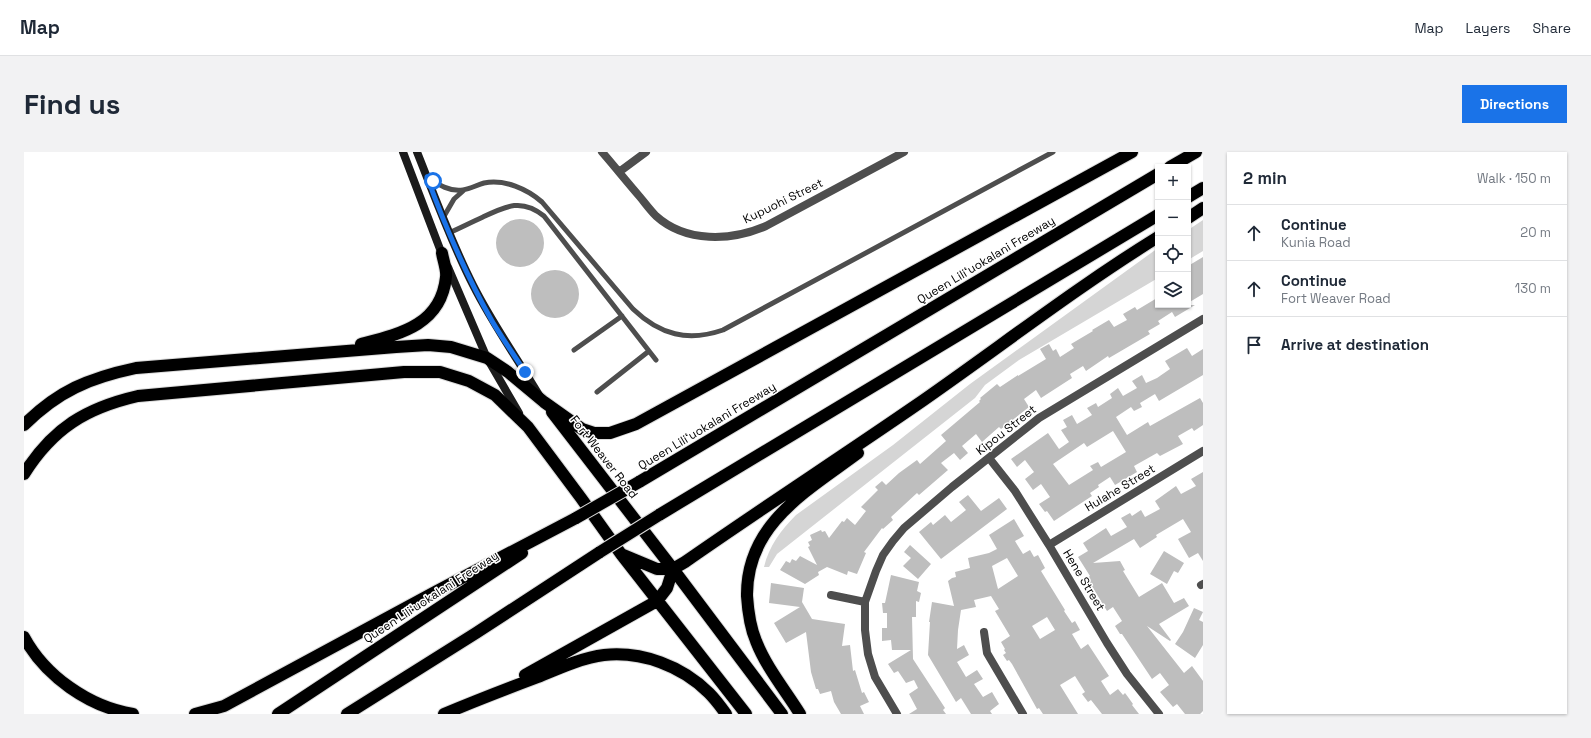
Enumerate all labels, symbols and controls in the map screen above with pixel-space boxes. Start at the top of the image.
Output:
text: Map [20,15,60,40]
text: Map [1414,19,1444,37]
text: Layers [1466,19,1510,37]
text: Share [1532,19,1571,37]
button: Directions [1462,85,1567,123]
text: Find us [24,86,121,122]
map controls [1155,164,1191,308]
button: + [1155,164,1191,200]
text: 2 min [1243,167,1287,189]
text: Walk · 150 m [1477,170,1551,187]
route start [424,172,442,190]
street label: Kupuohi Street [740,175,826,227]
button: − [1155,200,1191,236]
street label: Queen Liliʻuokalani Freeway [914,212,1058,308]
text: Continue [1281,215,1347,234]
icon: ahead [1243,222,1265,244]
text: 20 m [1520,224,1551,241]
text: Kunia Road [1281,234,1351,251]
button: locate [1155,236,1191,272]
text: Continue [1281,271,1347,290]
button: layers [1155,272,1191,308]
icon: ahead [1243,278,1265,300]
text: 130 m [1515,280,1551,297]
text: Fort Weaver Road [1281,290,1391,307]
icon: arrive [1243,334,1265,356]
text: Arrive at destination [1281,335,1429,354]
route end [516,363,534,381]
street label: Queen Liliʻuokalani Freeway [635,378,779,474]
street label: Kipou Street [973,401,1039,459]
street label: Fort Weaver Road [567,412,641,502]
street label: Hulahe Street [1082,461,1158,515]
street label: Hene Street [1059,546,1109,614]
street label: Queen Liliʻuokalani Freeway [360,547,502,647]

